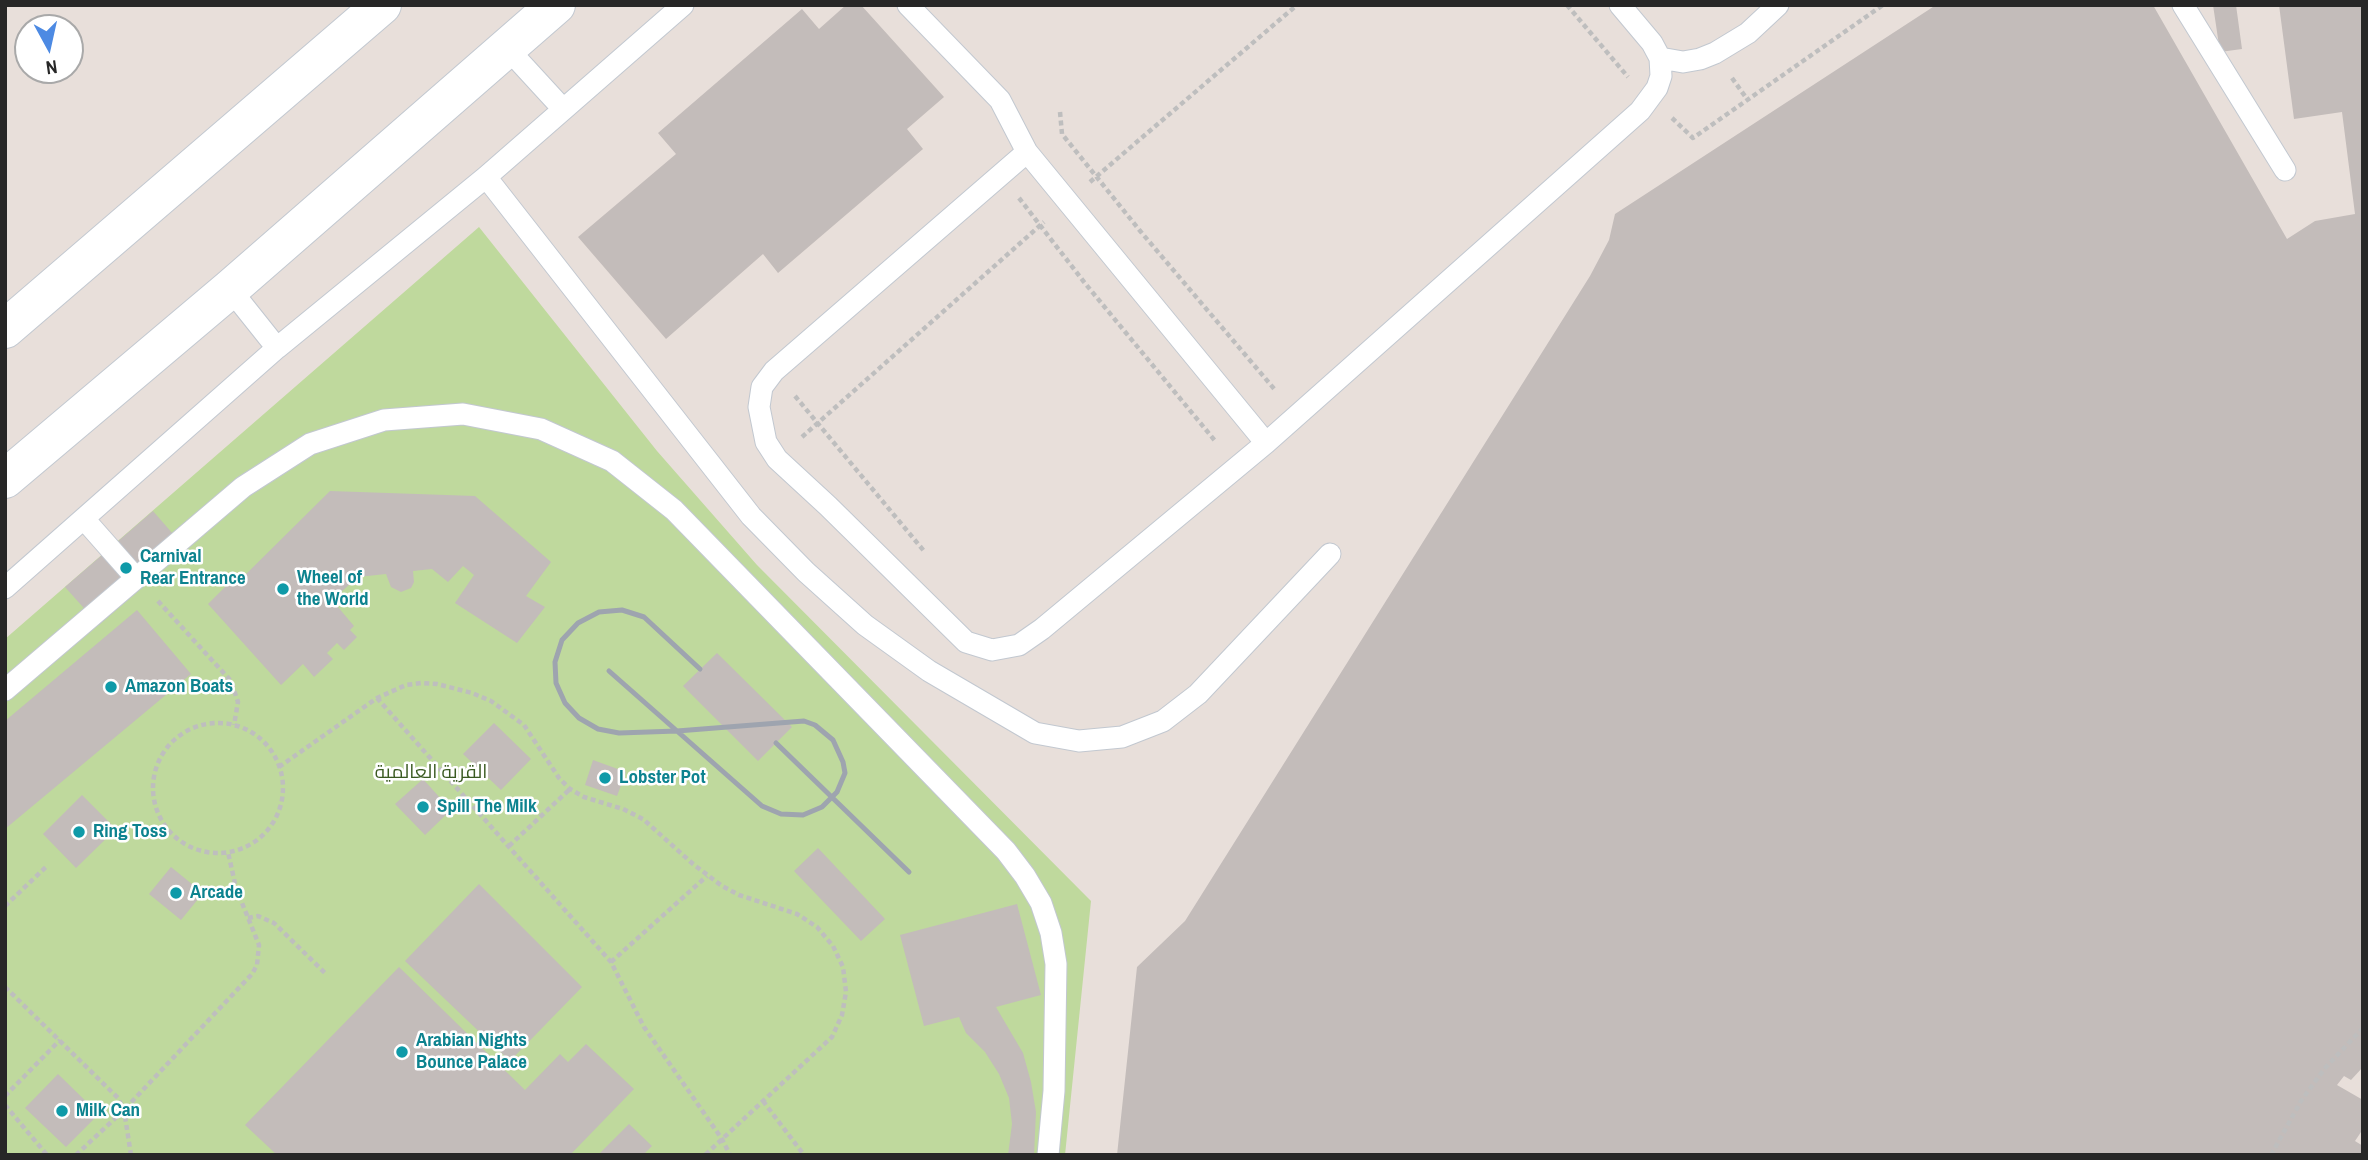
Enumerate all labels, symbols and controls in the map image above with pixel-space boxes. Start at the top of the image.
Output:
north arrow [14,14,84,84]
text: N [44,54,59,81]
place label: Carnival Rear Entrance [140,546,246,590]
marker: Carnival Rear Entrance [118,560,134,576]
place label: Wheel of the World [297,567,369,611]
marker: Wheel of the World [275,581,291,597]
place label: Amazon Boats [125,676,233,698]
marker: Amazon Boats [103,679,119,695]
park label: القرية العالمية [375,762,487,784]
place label: Lobster Pot [619,767,706,789]
marker: Lobster Pot [597,770,613,786]
place label: Spill The Milk [437,796,537,818]
marker: Spill The Milk [415,799,431,815]
place label: Ring Toss [93,821,167,843]
marker: Ring Toss [71,824,87,840]
place label: Arcade [190,882,243,904]
marker: Arcade [168,885,184,901]
place label: Arabian Nights Bounce Palace [416,1030,527,1074]
marker: Arabian Nights Bounce Palace [394,1044,410,1060]
place label: Milk Can [76,1100,140,1122]
marker: Milk Can [54,1103,70,1119]

